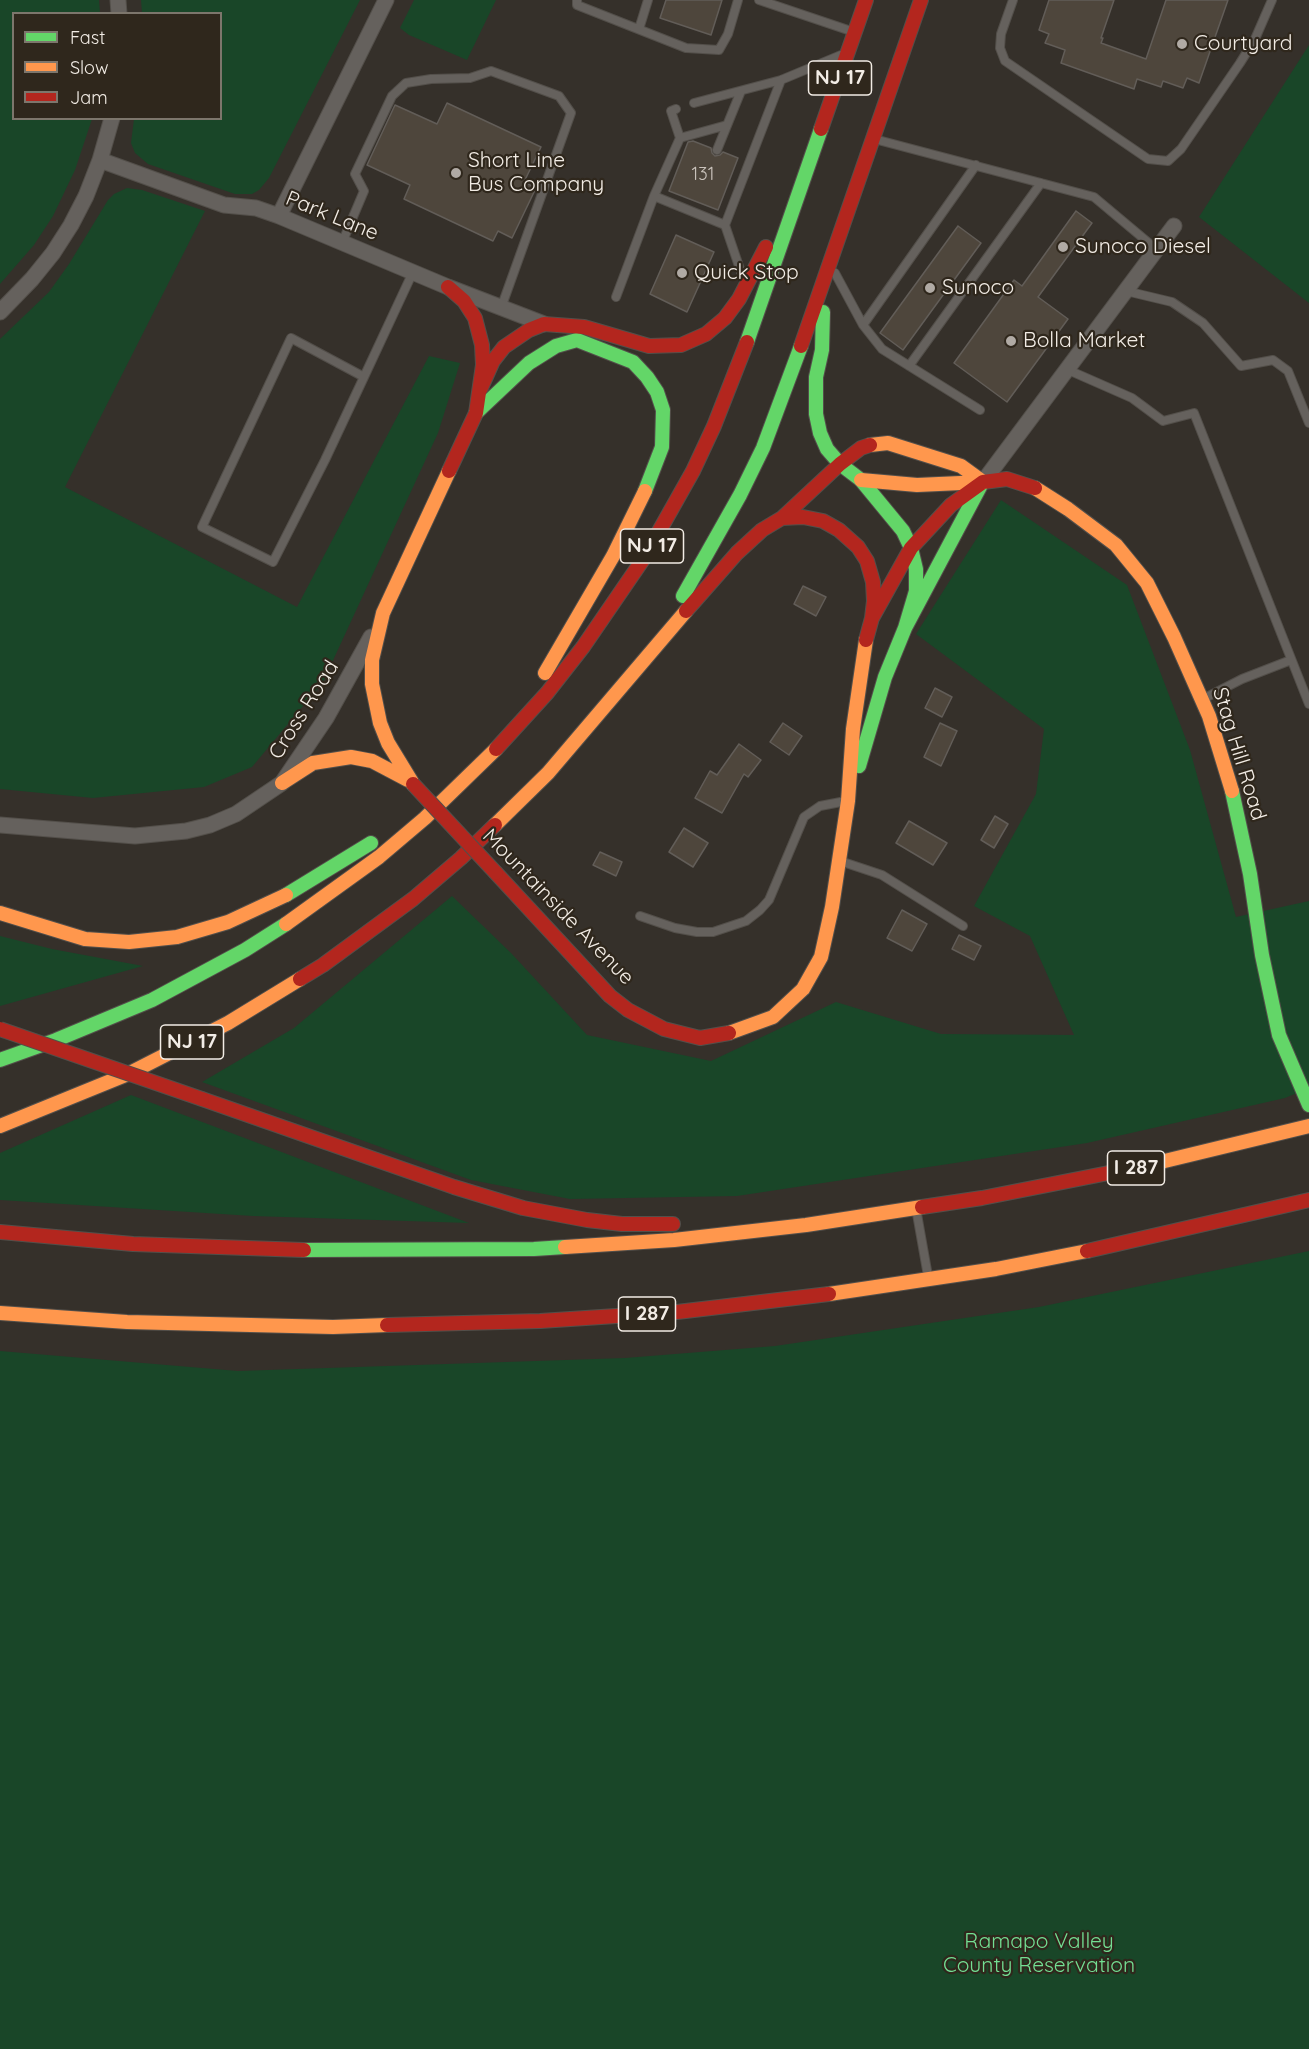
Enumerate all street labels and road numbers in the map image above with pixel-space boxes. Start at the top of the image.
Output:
road number: NJ 17 [808,61,872,95]
street label: Park Lane [282,186,382,246]
road number: NJ 17 [620,529,684,563]
street label: Cross Road [264,656,344,764]
street label: Stag Hill Road [1207,685,1271,823]
street label: Mountainside Avenue [477,824,639,990]
road number: NJ 17 [160,1025,224,1059]
road number: I 287 [1108,1151,1164,1185]
road number: I 287 [618,1297,676,1331]

